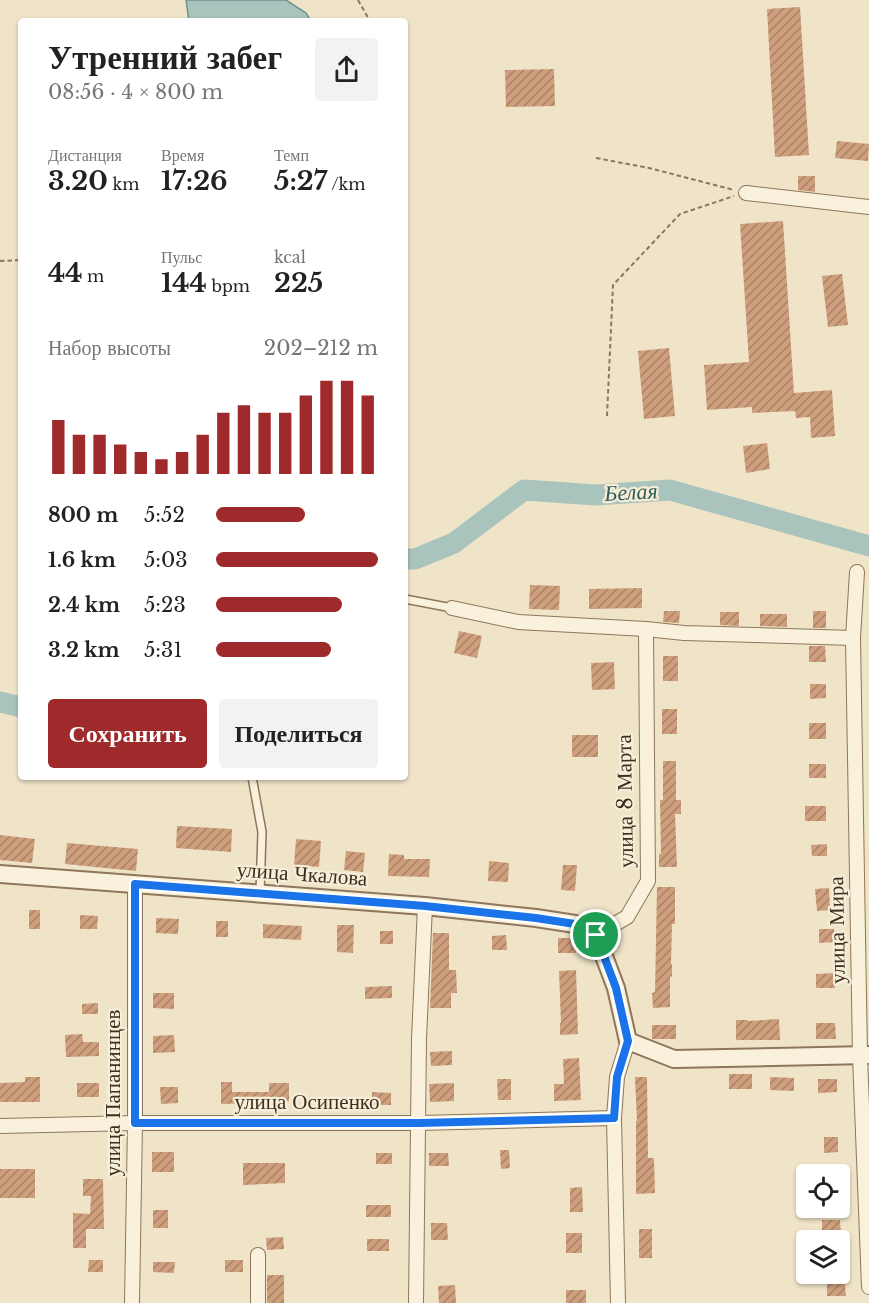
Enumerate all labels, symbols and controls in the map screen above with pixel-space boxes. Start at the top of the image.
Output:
text: Утренний забег [48,37,282,78]
button: share [315,38,378,101]
text: 08:56 · 4 × 800 m [48,80,223,104]
text: Дистанция [48,145,122,165]
text: Время [161,145,204,165]
text: Темп [274,145,309,165]
text: 3.20 [48,165,108,197]
text: 17:26 [161,165,228,197]
text: 5:27 [274,165,327,197]
text: km [108,174,140,194]
text: /km [327,174,366,194]
text: Пульс [161,247,202,267]
text: kcal [274,247,306,267]
text: 44 [48,257,83,289]
text: m [83,266,104,286]
text: 144 [161,267,207,299]
text: 225 [274,267,323,299]
text: bpm [207,276,250,296]
text: Набор высоты [48,336,171,360]
text: 202–212 m [264,336,378,360]
water label: Белая [603,477,658,507]
text: 800 m [48,503,118,527]
text: 5:52 [144,503,185,527]
text: 1.6 km [48,548,116,572]
text: 5:03 [144,548,188,572]
text: 2.4 km [48,593,120,617]
text: 5:23 [144,593,186,617]
text: 3.2 km [48,638,120,662]
text: 5:31 [144,638,182,662]
button: Сохранить [48,699,207,768]
button: Поделиться [219,699,378,768]
street label: улица 8 Марта [611,733,639,868]
street label: улица Чкалова [236,856,369,892]
street label: улица Мира [823,875,851,984]
pin [570,909,621,960]
icon: arrive [579,918,612,951]
street label: улица Папанинцев [100,1009,126,1176]
street label: улица Осипенко [234,1089,380,1115]
map controls [796,1164,850,1284]
button: locate [796,1164,850,1218]
button: layers [796,1230,850,1284]

